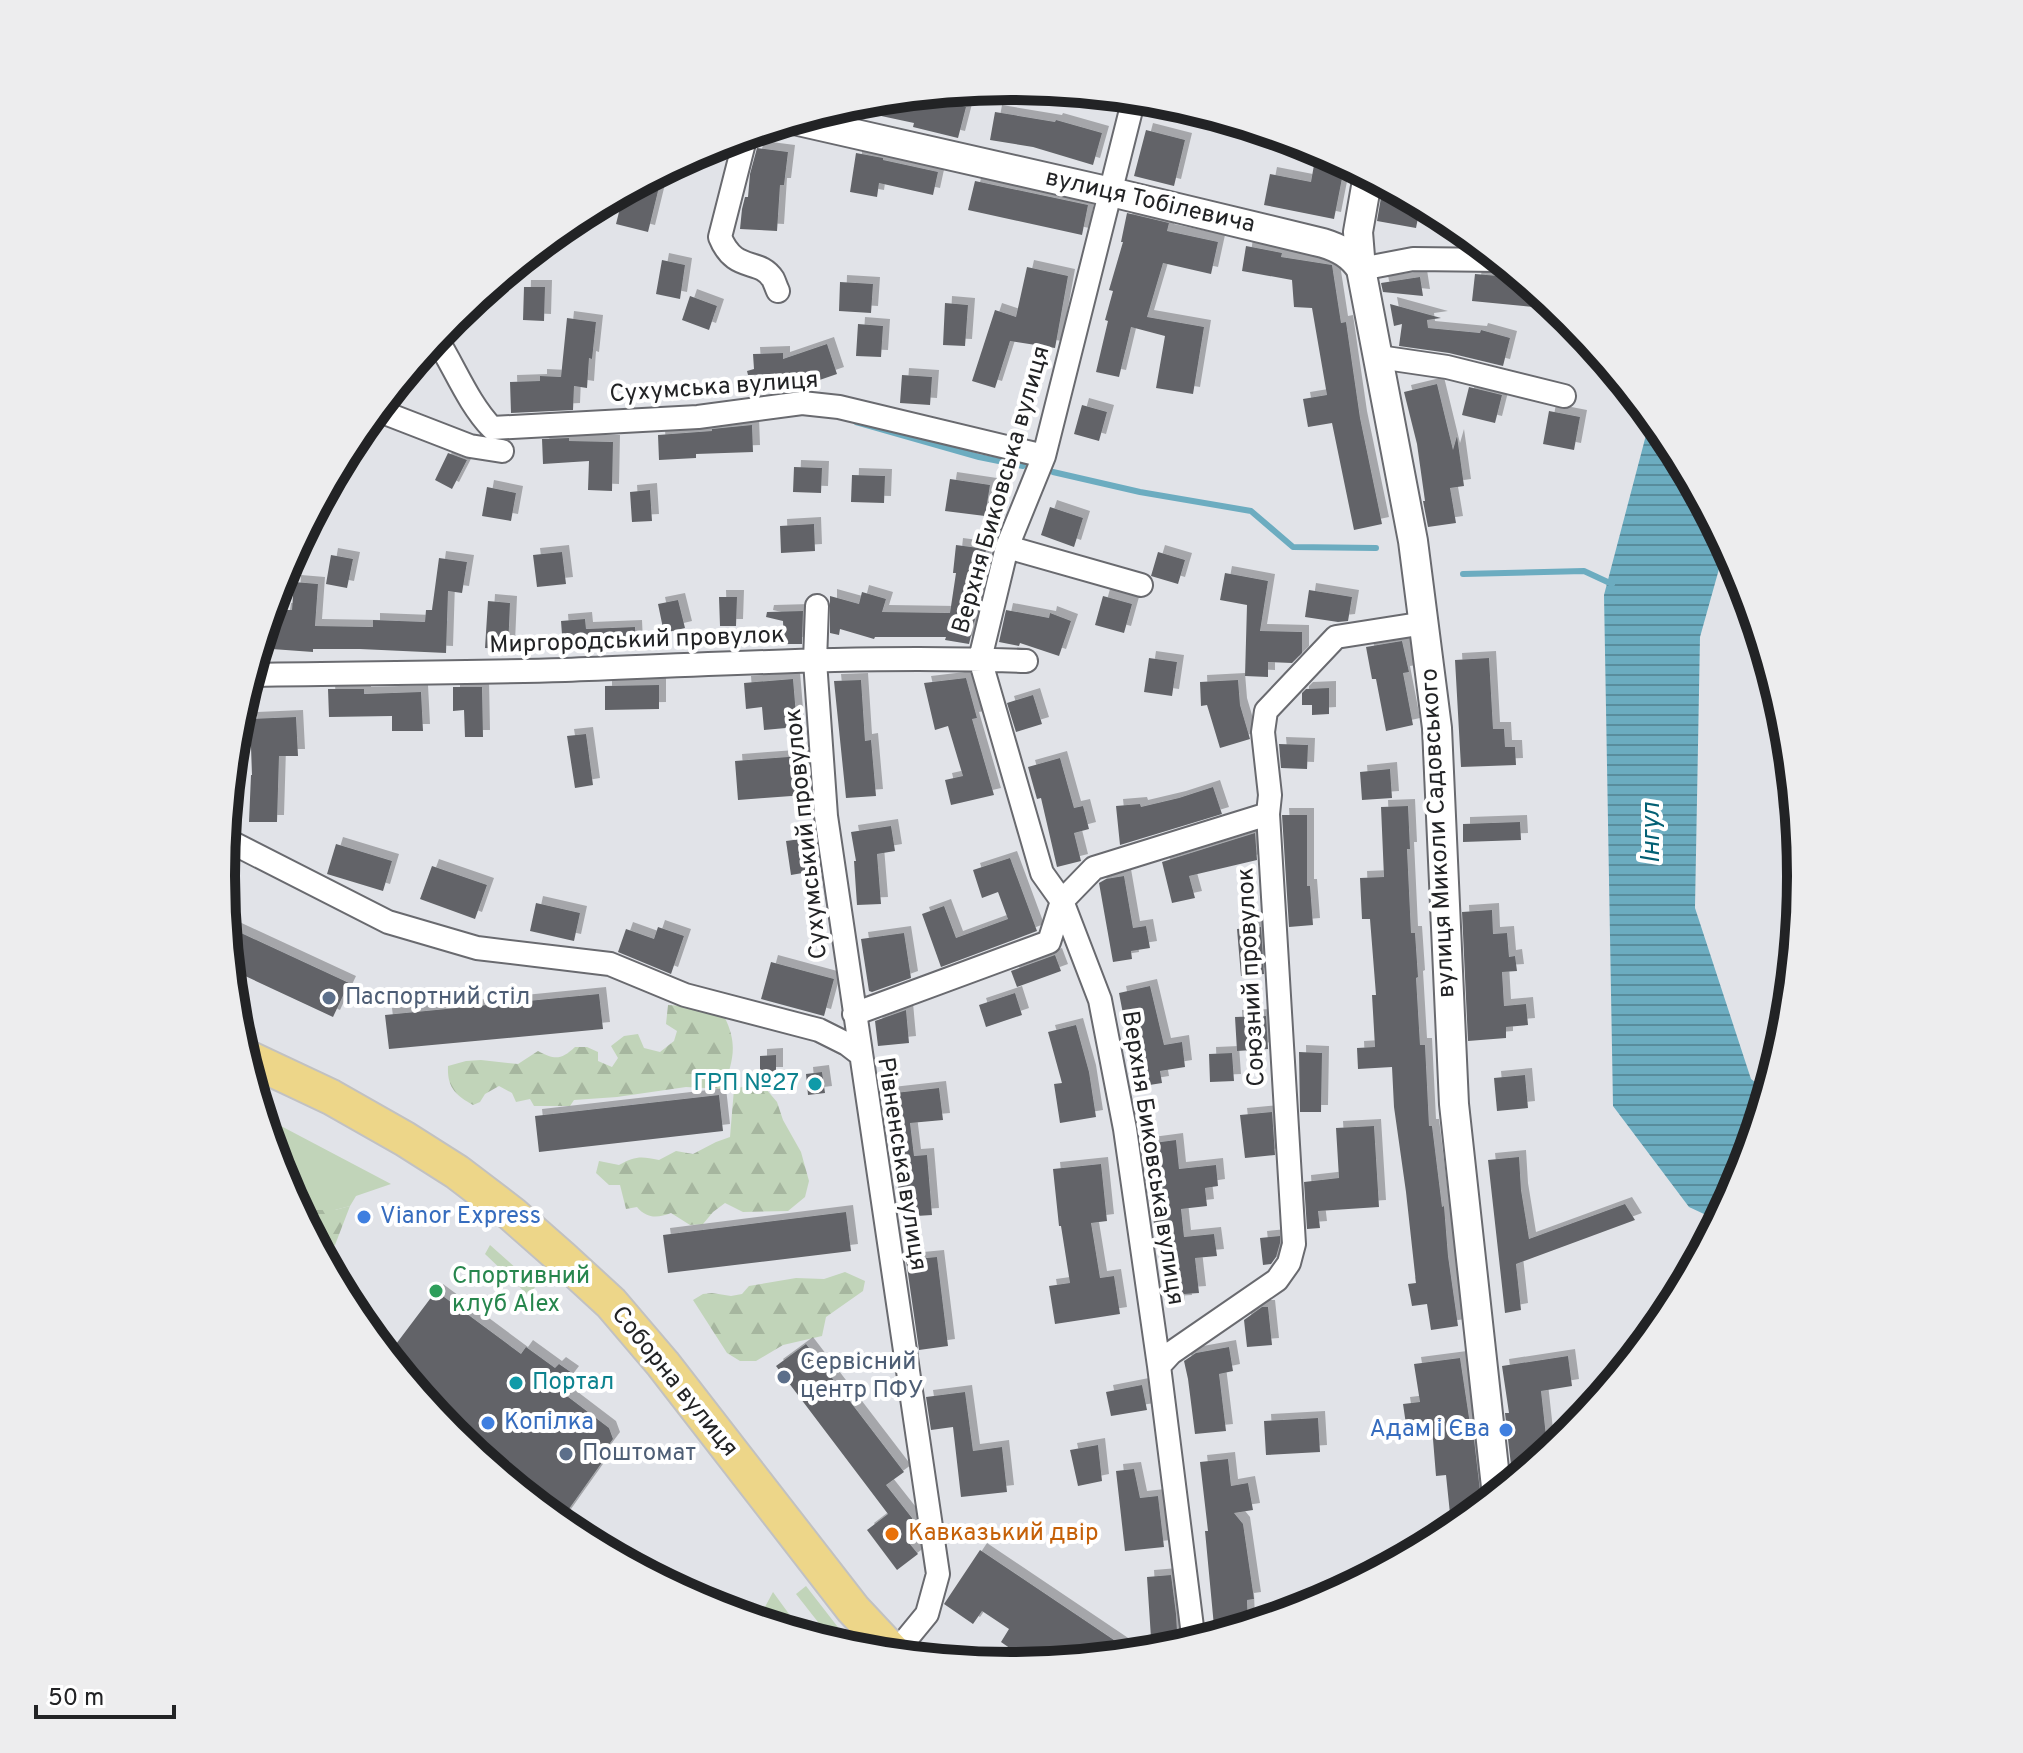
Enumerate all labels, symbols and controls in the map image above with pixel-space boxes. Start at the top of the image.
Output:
street label: вулиця Тобілевича [1042,163,1258,241]
street label: Верхня Биковська вулиця [947,343,1057,637]
street label: Сухумська вулиця [608,366,820,410]
street label: Миргородський провулок [489,621,785,661]
street label: вулиця Миколи Садовського [1415,668,1463,998]
street label: Сухумський провулок [779,707,835,961]
water label: Інгул [1636,802,1669,864]
street label: Союзний провулок [1231,867,1273,1087]
place label: Паспортний стіл [345,983,530,1013]
marker: Паспортний стіл [320,989,338,1007]
street label: Верхня Биковська вулиця [1114,1009,1190,1307]
street label: Рівненська вулиця [869,1055,933,1273]
place label: ГРП №27 [693,1069,799,1099]
marker: ГРП №27 [806,1075,824,1093]
place label: Vianor Express [380,1202,541,1232]
marker: Vianor Express [355,1208,373,1226]
place label: Спортивний клуб Alex [452,1262,590,1320]
marker: Спортивний клуб Alex [427,1282,445,1300]
street label: Соборна вулиця [604,1301,744,1463]
place label: Cервісний центр ПФУ [800,1348,924,1406]
place label: Портал [532,1368,614,1398]
marker: Cервісний центр ПФУ [775,1368,793,1386]
marker: Портал [507,1374,525,1392]
place label: Копілка [504,1408,594,1438]
marker: Копілка [479,1414,497,1432]
place label: Адам і Єва [1369,1415,1490,1445]
marker: Адам і Єва [1497,1421,1515,1439]
place label: Поштомат [582,1439,696,1469]
marker: Поштомат [557,1445,575,1463]
place label: Кавказький двір [908,1519,1099,1549]
marker: Кавказький двір [883,1525,901,1543]
scale bar [36,1669,174,1719]
text: 50 m [48,1684,104,1714]

